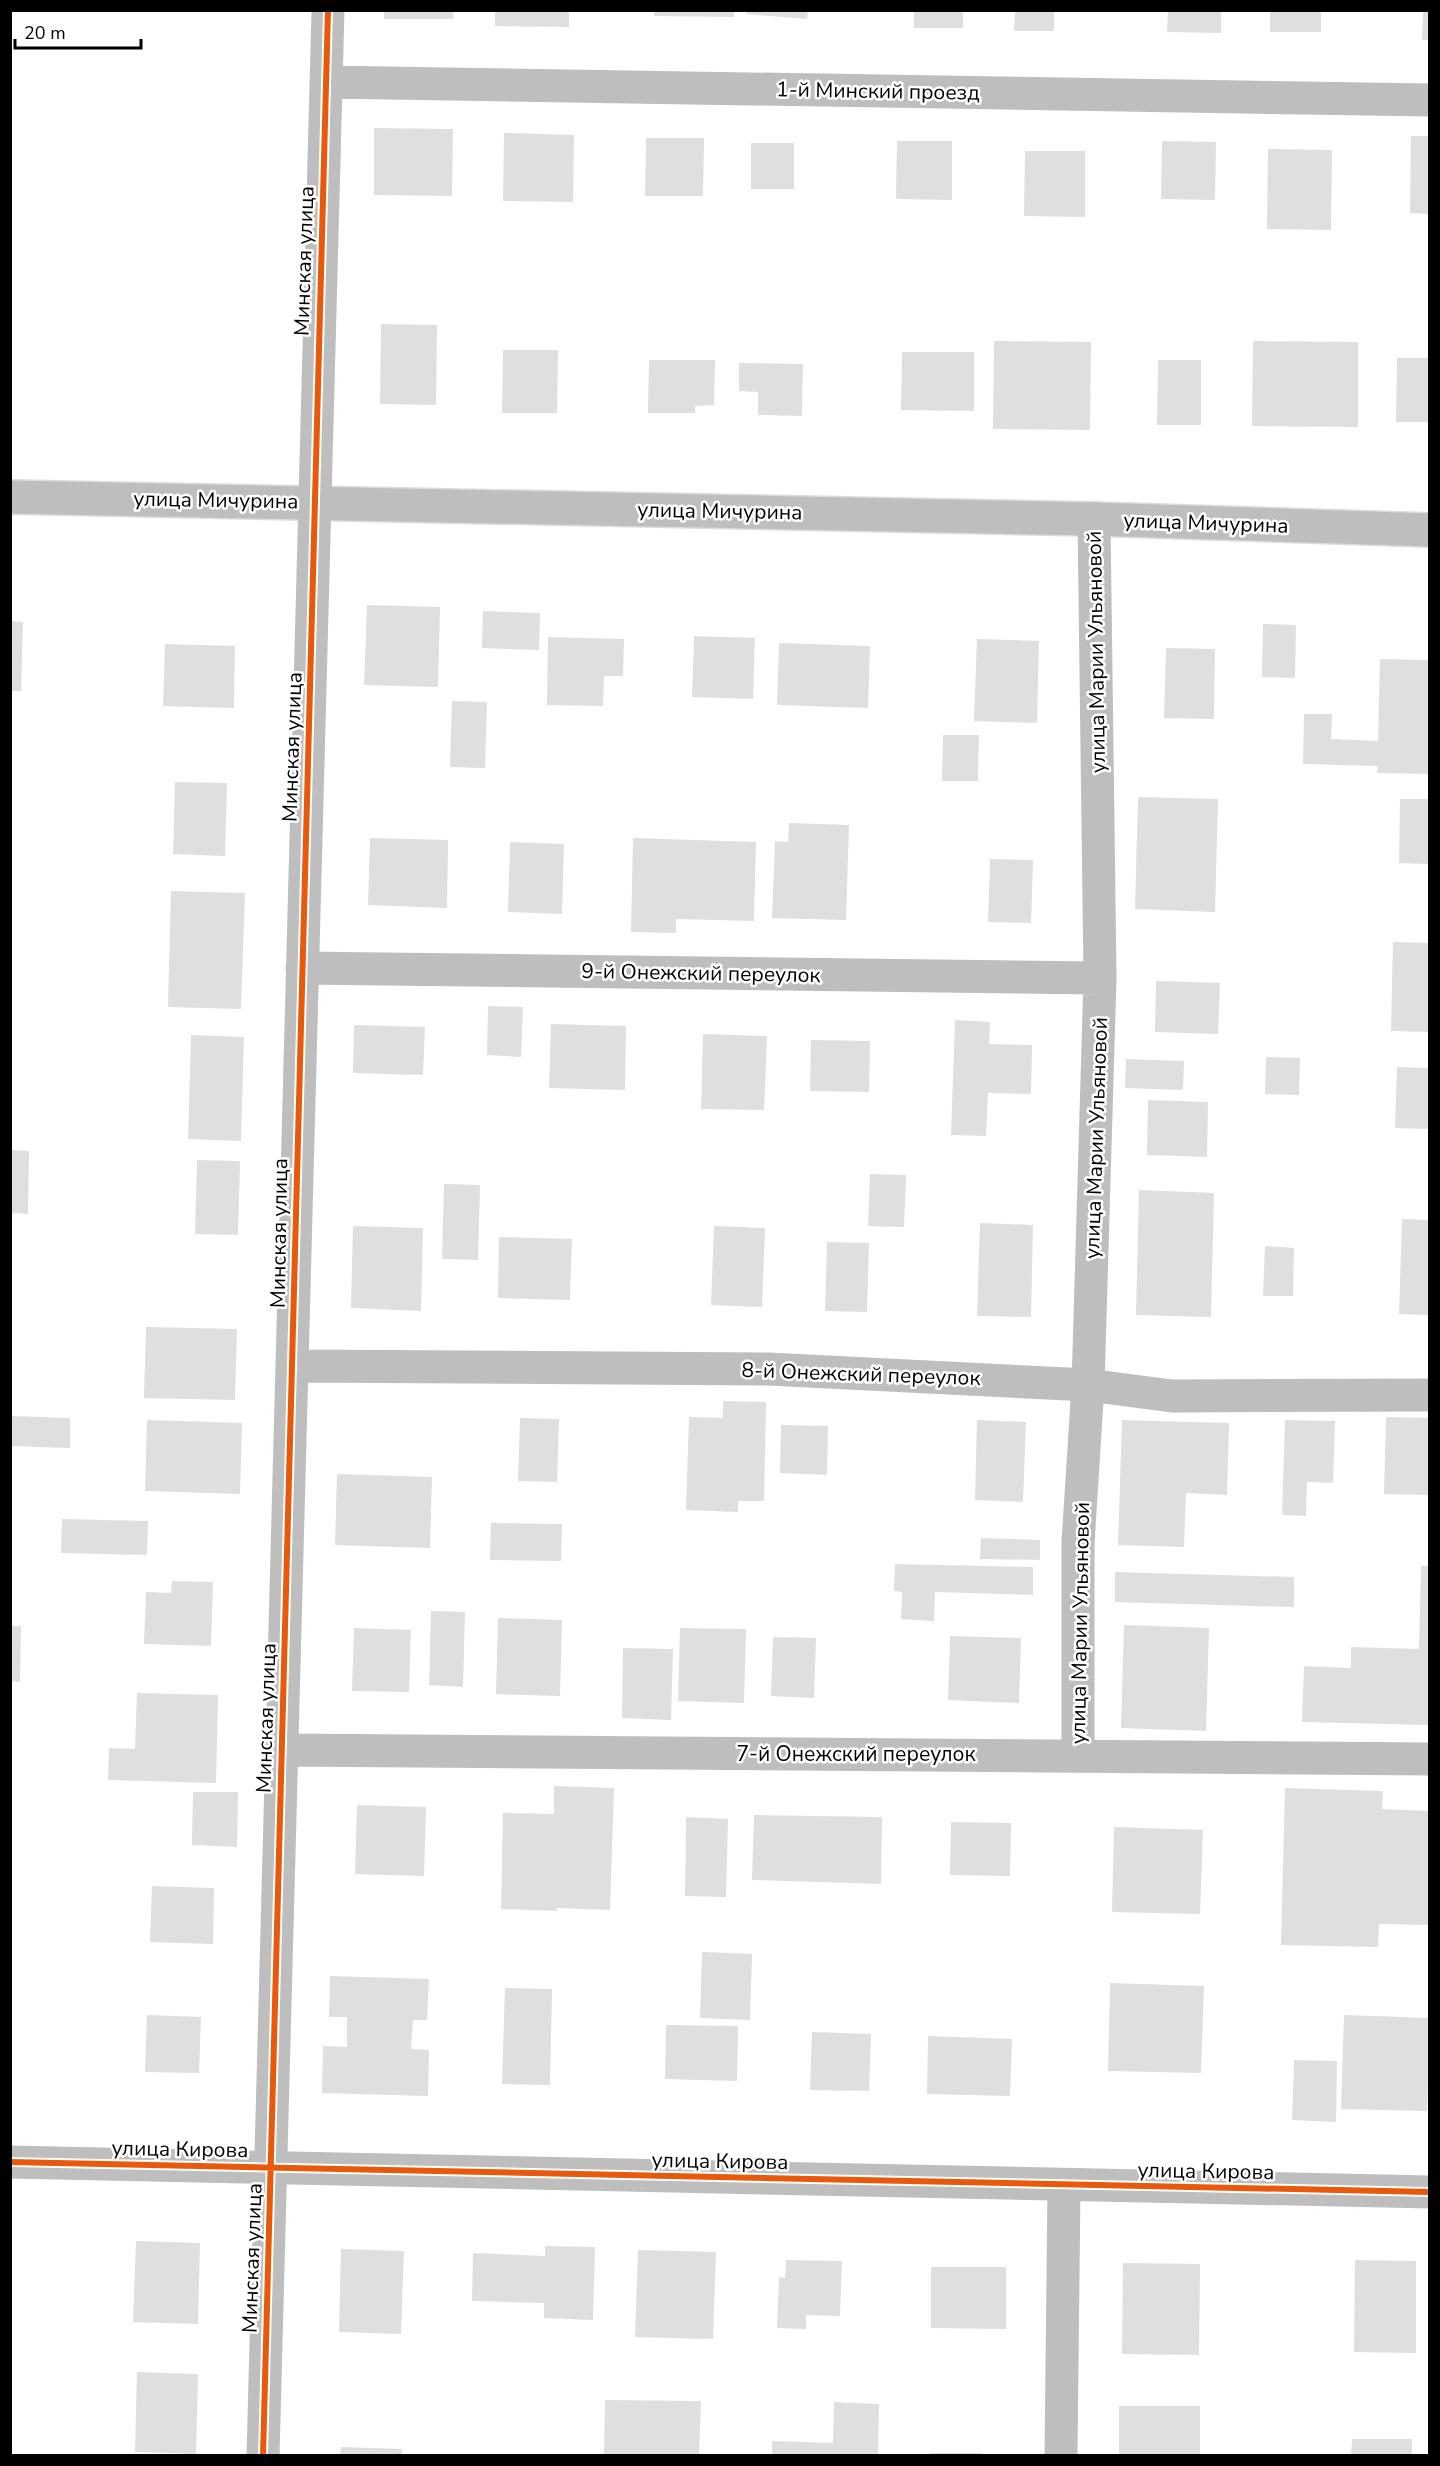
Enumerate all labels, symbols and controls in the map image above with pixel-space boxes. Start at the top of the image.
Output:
scale bar [15,12,141,50]
text: 20 m [24,21,66,45]
street label: 1-й Минский проезд [776,75,980,107]
street label: Минская улица [287,185,321,337]
street label: улица Мичурина [133,485,299,515]
street label: улица Мичурина [637,496,803,526]
street label: улица Мичурина [1123,506,1289,540]
street label: улица Марии Ульяновой [1080,531,1112,773]
street label: Минская улица [275,671,309,823]
street label: 9-й Онежский переулок [581,957,822,989]
street label: улица Марии Ульяновой [1078,1017,1114,1259]
street label: Минская улица [264,1158,294,1308]
street label: 8-й Онежский переулок [741,1356,982,1392]
street label: улица Марии Ульяновой [1064,1502,1096,1744]
street label: Минская улица [249,1642,283,1794]
street label: 7-й Онежский переулок [736,1740,976,1768]
street label: улица Кирова [111,2134,249,2164]
street label: улица Кирова [651,2146,789,2176]
street label: улица Кирова [1137,2156,1275,2186]
street label: Минская улица [235,2182,269,2334]

